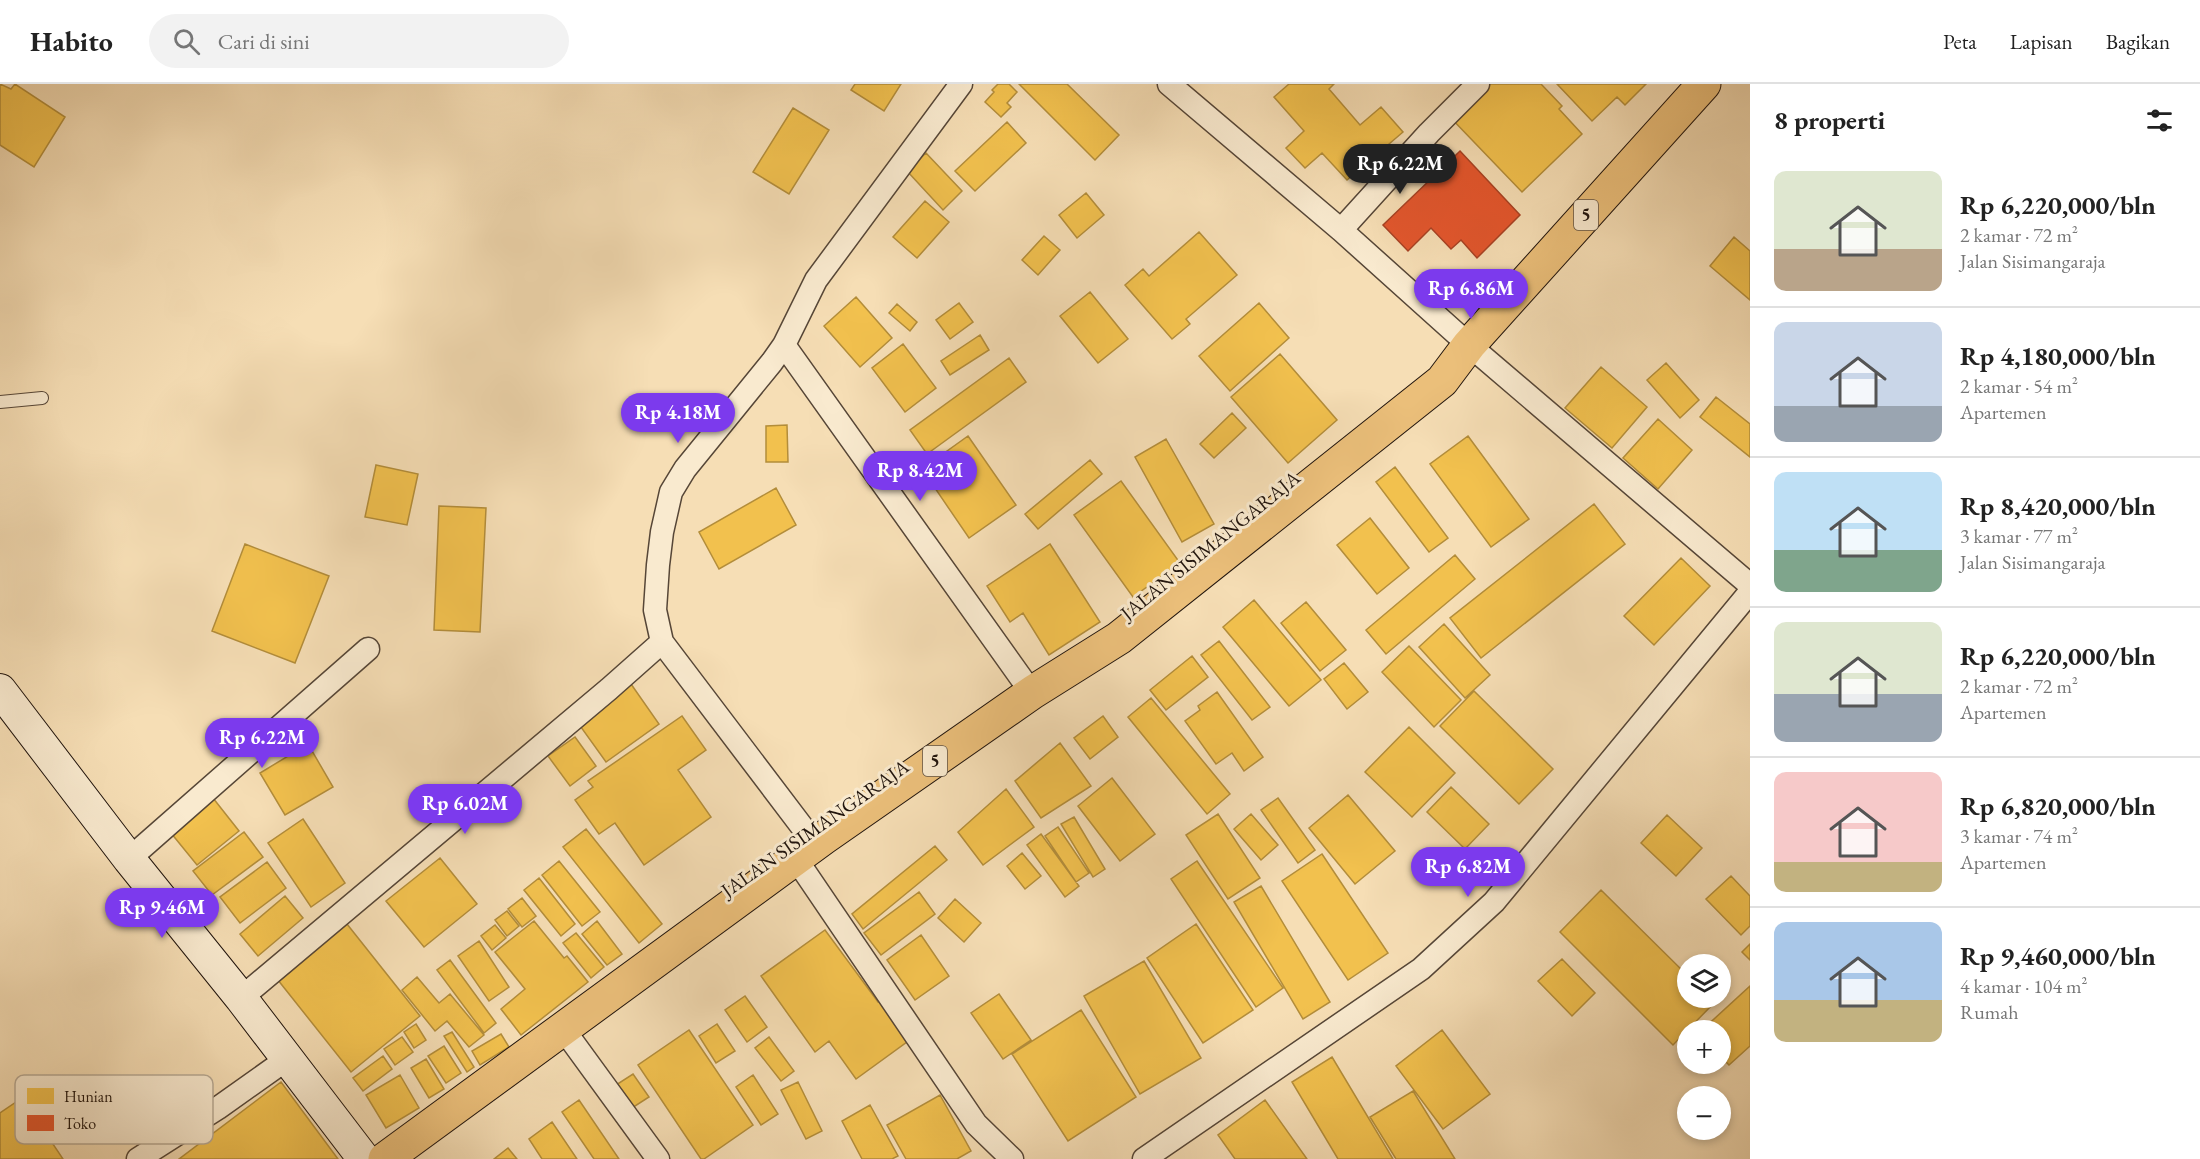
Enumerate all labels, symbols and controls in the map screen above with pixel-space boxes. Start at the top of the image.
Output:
search box [149,14,569,68]
text: Habito [30,23,113,59]
icon: search [170,25,203,58]
text: Cari di sini [218,27,310,56]
text: Peta [1943,28,1977,55]
text: Lapisan [2010,28,2073,55]
text: Bagikan [2106,28,2170,55]
text: 8 properti [1774,103,1885,137]
icon: filters [2143,104,2176,137]
pin: Rp 6.22M [1338,144,1462,195]
text: Rp 6.22M [1357,150,1443,176]
text: Rp 6,220,000/bln [1960,188,2156,222]
icon: home [1822,195,1894,267]
road number: 5 [1574,200,1598,230]
text: 2 kamar · 72 m² [1960,222,2078,248]
text: Jalan Sisimangaraja [1960,248,2105,274]
pin: Rp 6.86M [1409,269,1533,320]
text: Rp 6.86M [1428,275,1514,301]
text: Rp 4,180,000/bln [1960,339,2156,373]
icon: home [1822,346,1894,418]
text: 2 kamar · 54 m² [1960,373,2078,399]
pin: Rp 4.18M [616,393,740,444]
text: Rp 4.18M [635,399,721,425]
text: Apartemen [1960,399,2046,425]
pin: Rp 8.42M [858,451,982,502]
text: Rp 8.42M [877,457,963,483]
street label: JALAN SISIMANGARAJA [1113,464,1305,627]
text: Rp 8,420,000/bln [1960,489,2156,523]
icon: home [1822,496,1894,568]
text: 3 kamar · 77 m² [1960,523,2078,549]
text: Jalan Sisimangaraja [1960,549,2105,575]
text: Rp 6,220,000/bln [1960,639,2156,673]
icon: home [1822,646,1894,718]
text: 2 kamar · 72 m² [1960,673,2078,699]
text: Apartemen [1960,699,2046,725]
pin: Rp 6.22M [200,718,324,769]
text: Rp 6.22M [219,724,305,750]
road number: 5 [923,746,947,776]
street label: JALAN SISIMANGARAJA [714,753,914,904]
pin: Rp 6.02M [403,784,527,835]
text: Rp 6,820,000/bln [1960,789,2156,823]
text: Rp 6.02M [422,790,508,816]
icon: home [1822,796,1894,868]
text: 3 kamar · 74 m² [1960,823,2078,849]
pin: Rp 6.82M [1406,847,1530,898]
text: Apartemen [1960,849,2046,875]
text: Rp 6.82M [1425,853,1511,879]
pin: Rp 9.46M [100,888,224,939]
text: Rp 9.46M [119,894,205,920]
text: Rp 9,460,000/bln [1960,939,2156,973]
icon: home [1822,946,1894,1018]
map controls [1677,954,1731,1140]
button: layers [1677,954,1731,1008]
text: 4 kamar · 104 m² [1960,973,2088,999]
text: Rumah [1960,999,2019,1025]
button: + [1677,1020,1731,1074]
legend [15,1075,213,1144]
text: Hunian [64,1086,113,1107]
button: − [1677,1086,1731,1140]
text: Toko [64,1113,96,1134]

